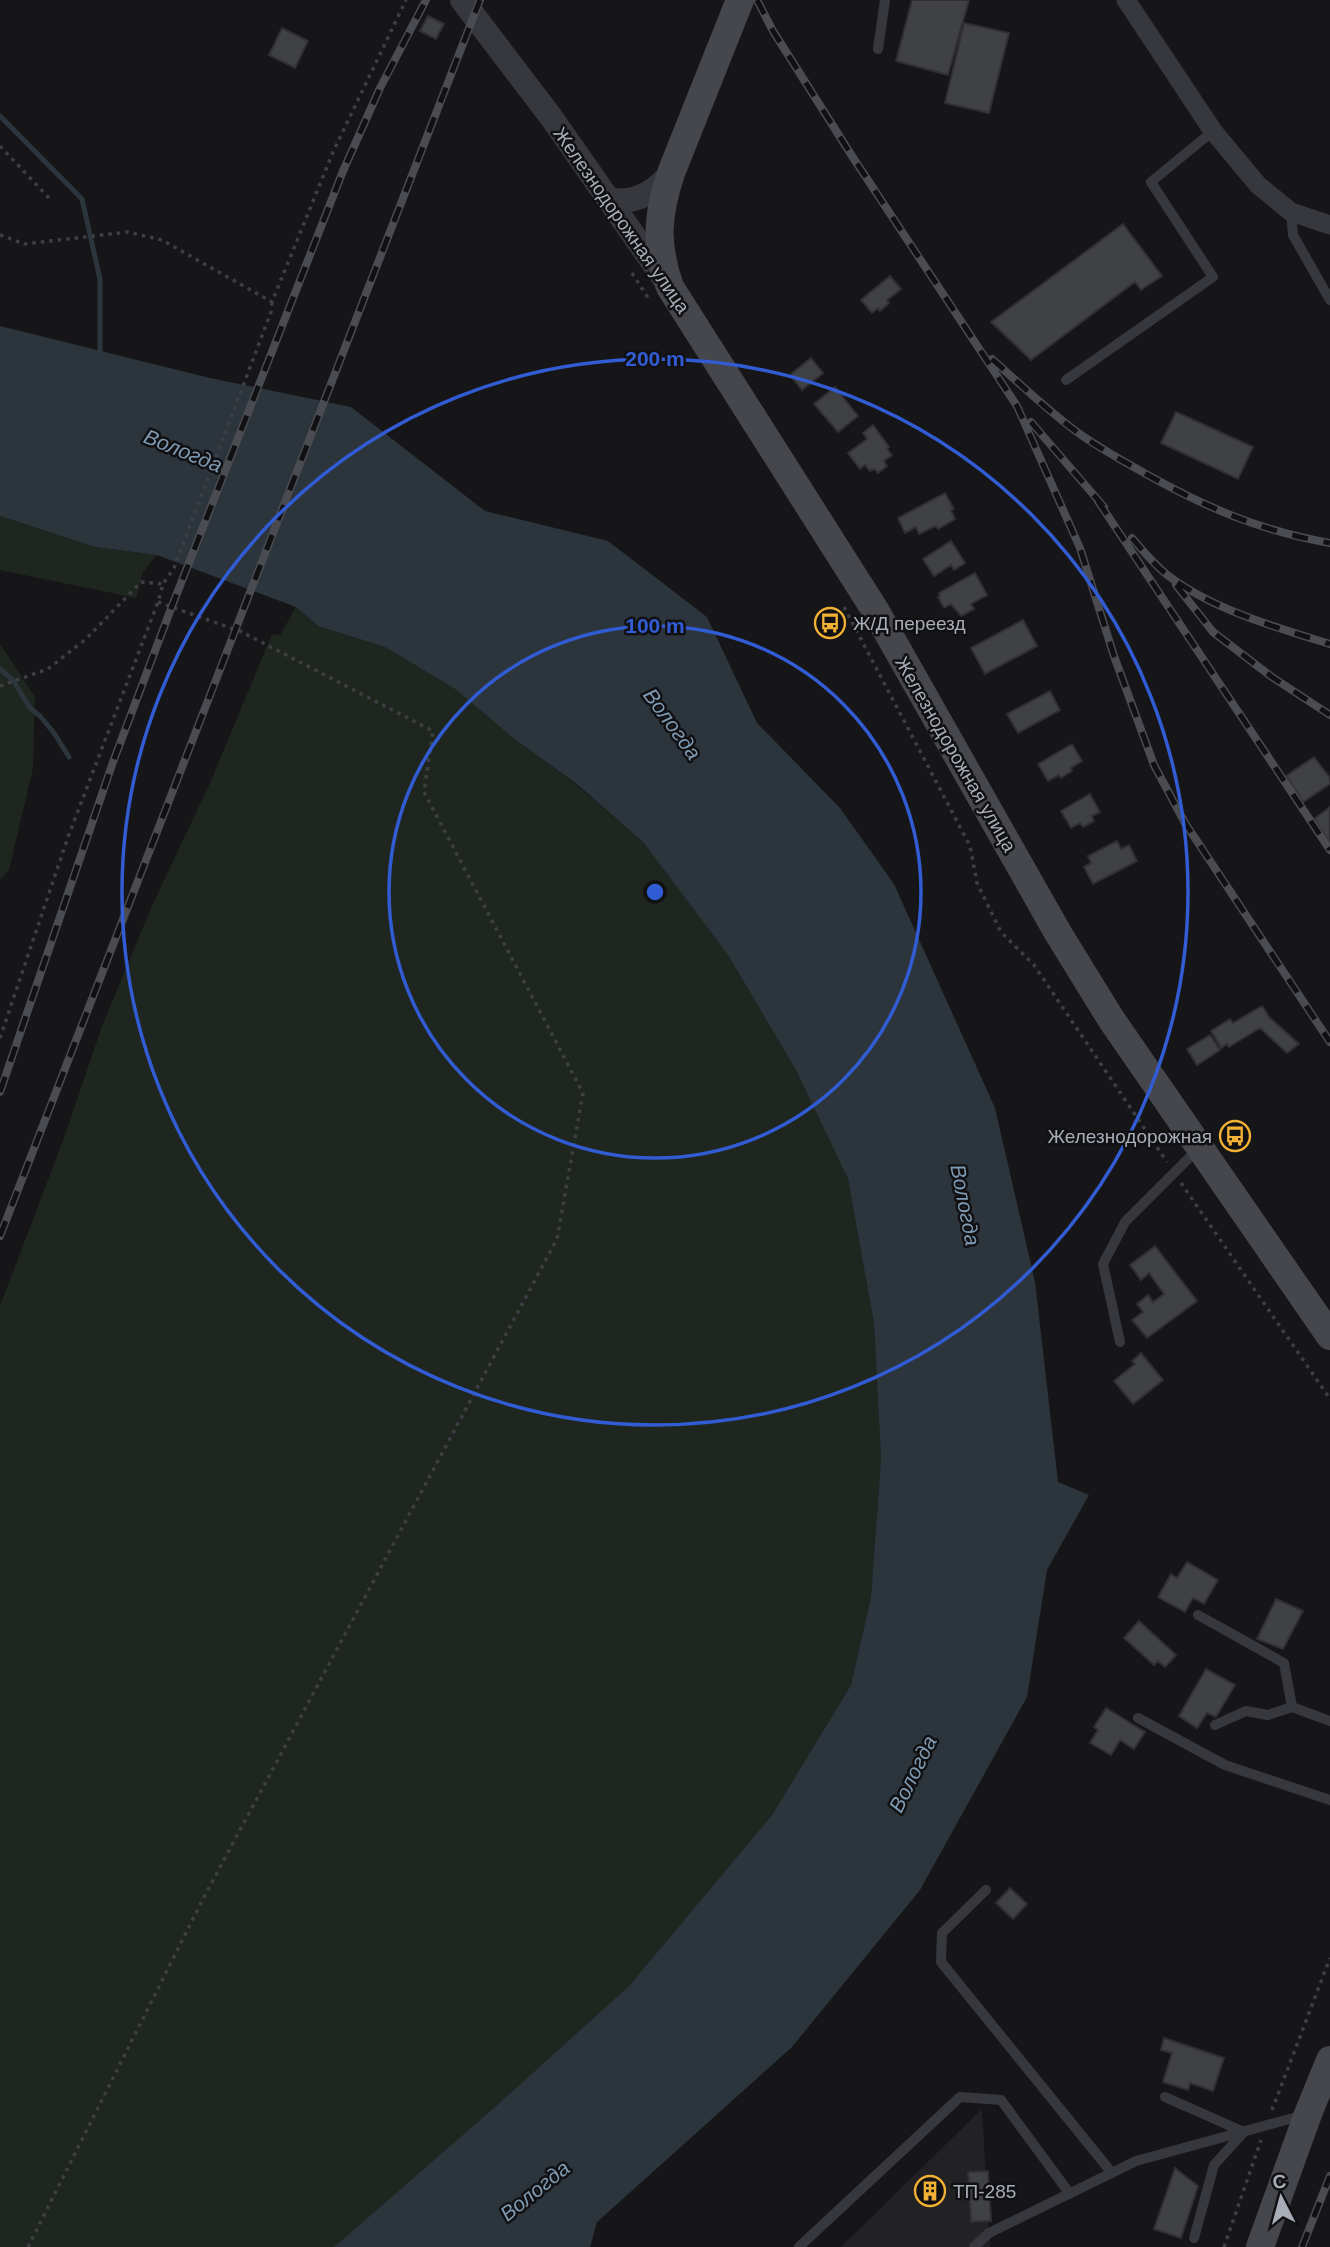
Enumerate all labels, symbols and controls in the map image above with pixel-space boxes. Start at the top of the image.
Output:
street label: Железнодорожная улица [549,123,694,318]
text: 200 m [625,347,685,370]
water label: Вологда [141,424,226,477]
bus stop icon: Ж/Д переезд [813,606,847,640]
place label: Ж/Д переезд [853,613,966,634]
text: 100 m [625,614,685,637]
street label: Железнодорожная улица [891,653,1020,856]
water label: Вологда [639,684,706,764]
centre of rings [643,880,667,904]
bus stop icon: Железнодорожная [1218,1119,1252,1153]
place label: Железнодорожная [1048,1126,1212,1147]
water label: Вологда [946,1162,985,1247]
water label: Вологда [884,1732,941,1816]
water label: Вологда [496,2156,574,2225]
north arrow [1246,2163,1316,2233]
text: С [1271,2170,1287,2193]
building icon: ТП-285 [913,2174,947,2208]
place label: ТП-285 [953,2181,1016,2202]

